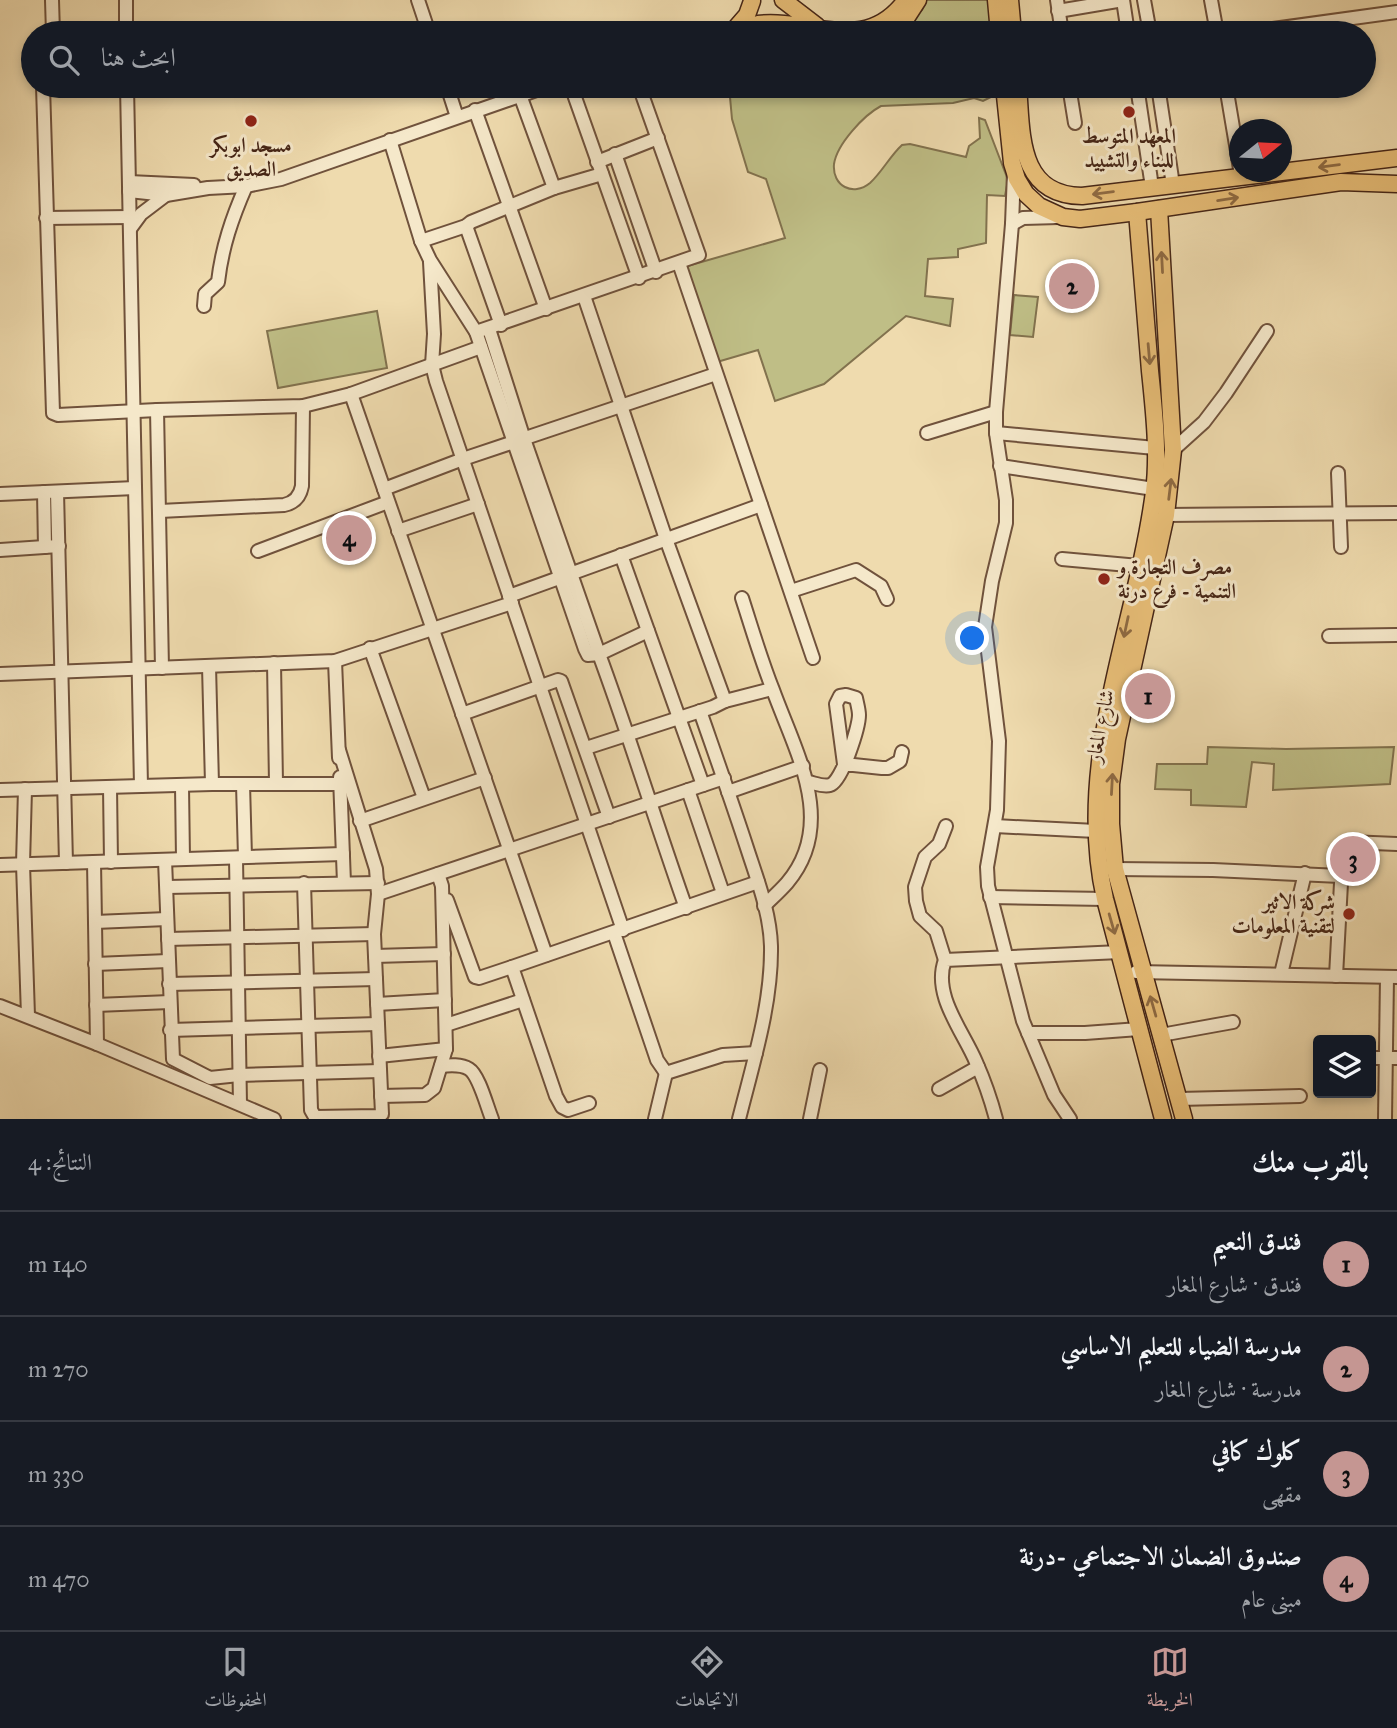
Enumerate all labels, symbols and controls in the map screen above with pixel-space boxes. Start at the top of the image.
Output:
search box [21,21,1376,98]
icon: search [45,41,83,79]
text: ابحث هنا [101,41,176,73]
marker: المعهد المتوسط للبناء والتشييد [1121,104,1137,120]
marker: مسجد ابوبكر الصديق [243,113,259,129]
north arrow [1229,119,1292,182]
place label: المعهد المتوسط للبناء والتشييد [1082,123,1176,173]
place label: مسجد ابوبكر الصديق [208,132,292,182]
one-way arrow [1318,160,1341,173]
one-way arrow [1092,187,1115,200]
one-way arrow [1217,192,1239,205]
one-way arrow [1156,251,1169,274]
pin: 2 [1049,260,1095,312]
one-way arrow [1143,342,1156,365]
one-way arrow [1163,478,1176,501]
pin: 4 [326,512,372,564]
place label: مصرف التجارة و التنمية - فرع درنة [1116,554,1236,608]
marker: مصرف التجارة و التنمية - فرع درنة [1096,571,1112,587]
one-way arrow [1119,615,1133,638]
your location [955,621,989,655]
pin: 1 [1125,670,1171,722]
street label: شارع المغار [1080,687,1125,768]
one-way arrow [1105,773,1118,796]
pin: 3 [1330,833,1376,885]
place label: شركة الاثير لتقنية المعلومات [1231,889,1335,939]
marker: شركة الاثير لتقنية المعلومات [1341,906,1357,922]
one-way arrow [1106,912,1119,934]
one-way arrow [1146,995,1159,1018]
map controls [1313,1035,1376,1098]
button: layers [1313,1035,1376,1098]
text: بالقرب منك [1252,1144,1369,1180]
text: النتائج: 4 [28,1148,92,1176]
text: فندق النعيم [1212,1225,1302,1257]
text: 140 m [28,1250,88,1278]
text: 1 [1341,1250,1351,1278]
text: فندق · شارع المغار [1167,1270,1302,1298]
text: مدرسة الضياء للتعليم الاساسي [1060,1330,1302,1362]
text: 270 m [28,1355,89,1383]
text: 2 [1340,1355,1352,1383]
text: مدرسة · شارع المغار [1155,1375,1302,1403]
text: كلوك كافي [1211,1435,1302,1467]
text: 330 m [28,1460,84,1488]
text: 3 [1341,1460,1351,1488]
text: مقهى [1262,1480,1302,1508]
text: صندوق الضمان الاجتماعي -درنة [1019,1540,1302,1572]
text: 470 m [28,1565,90,1593]
text: 4 [1340,1565,1352,1593]
text: مبنى عام [1241,1585,1302,1613]
tab: المحفوظات [204,1643,267,1718]
tab: الاتجاهات [675,1643,738,1718]
tab: الخريطة [1147,1643,1193,1718]

